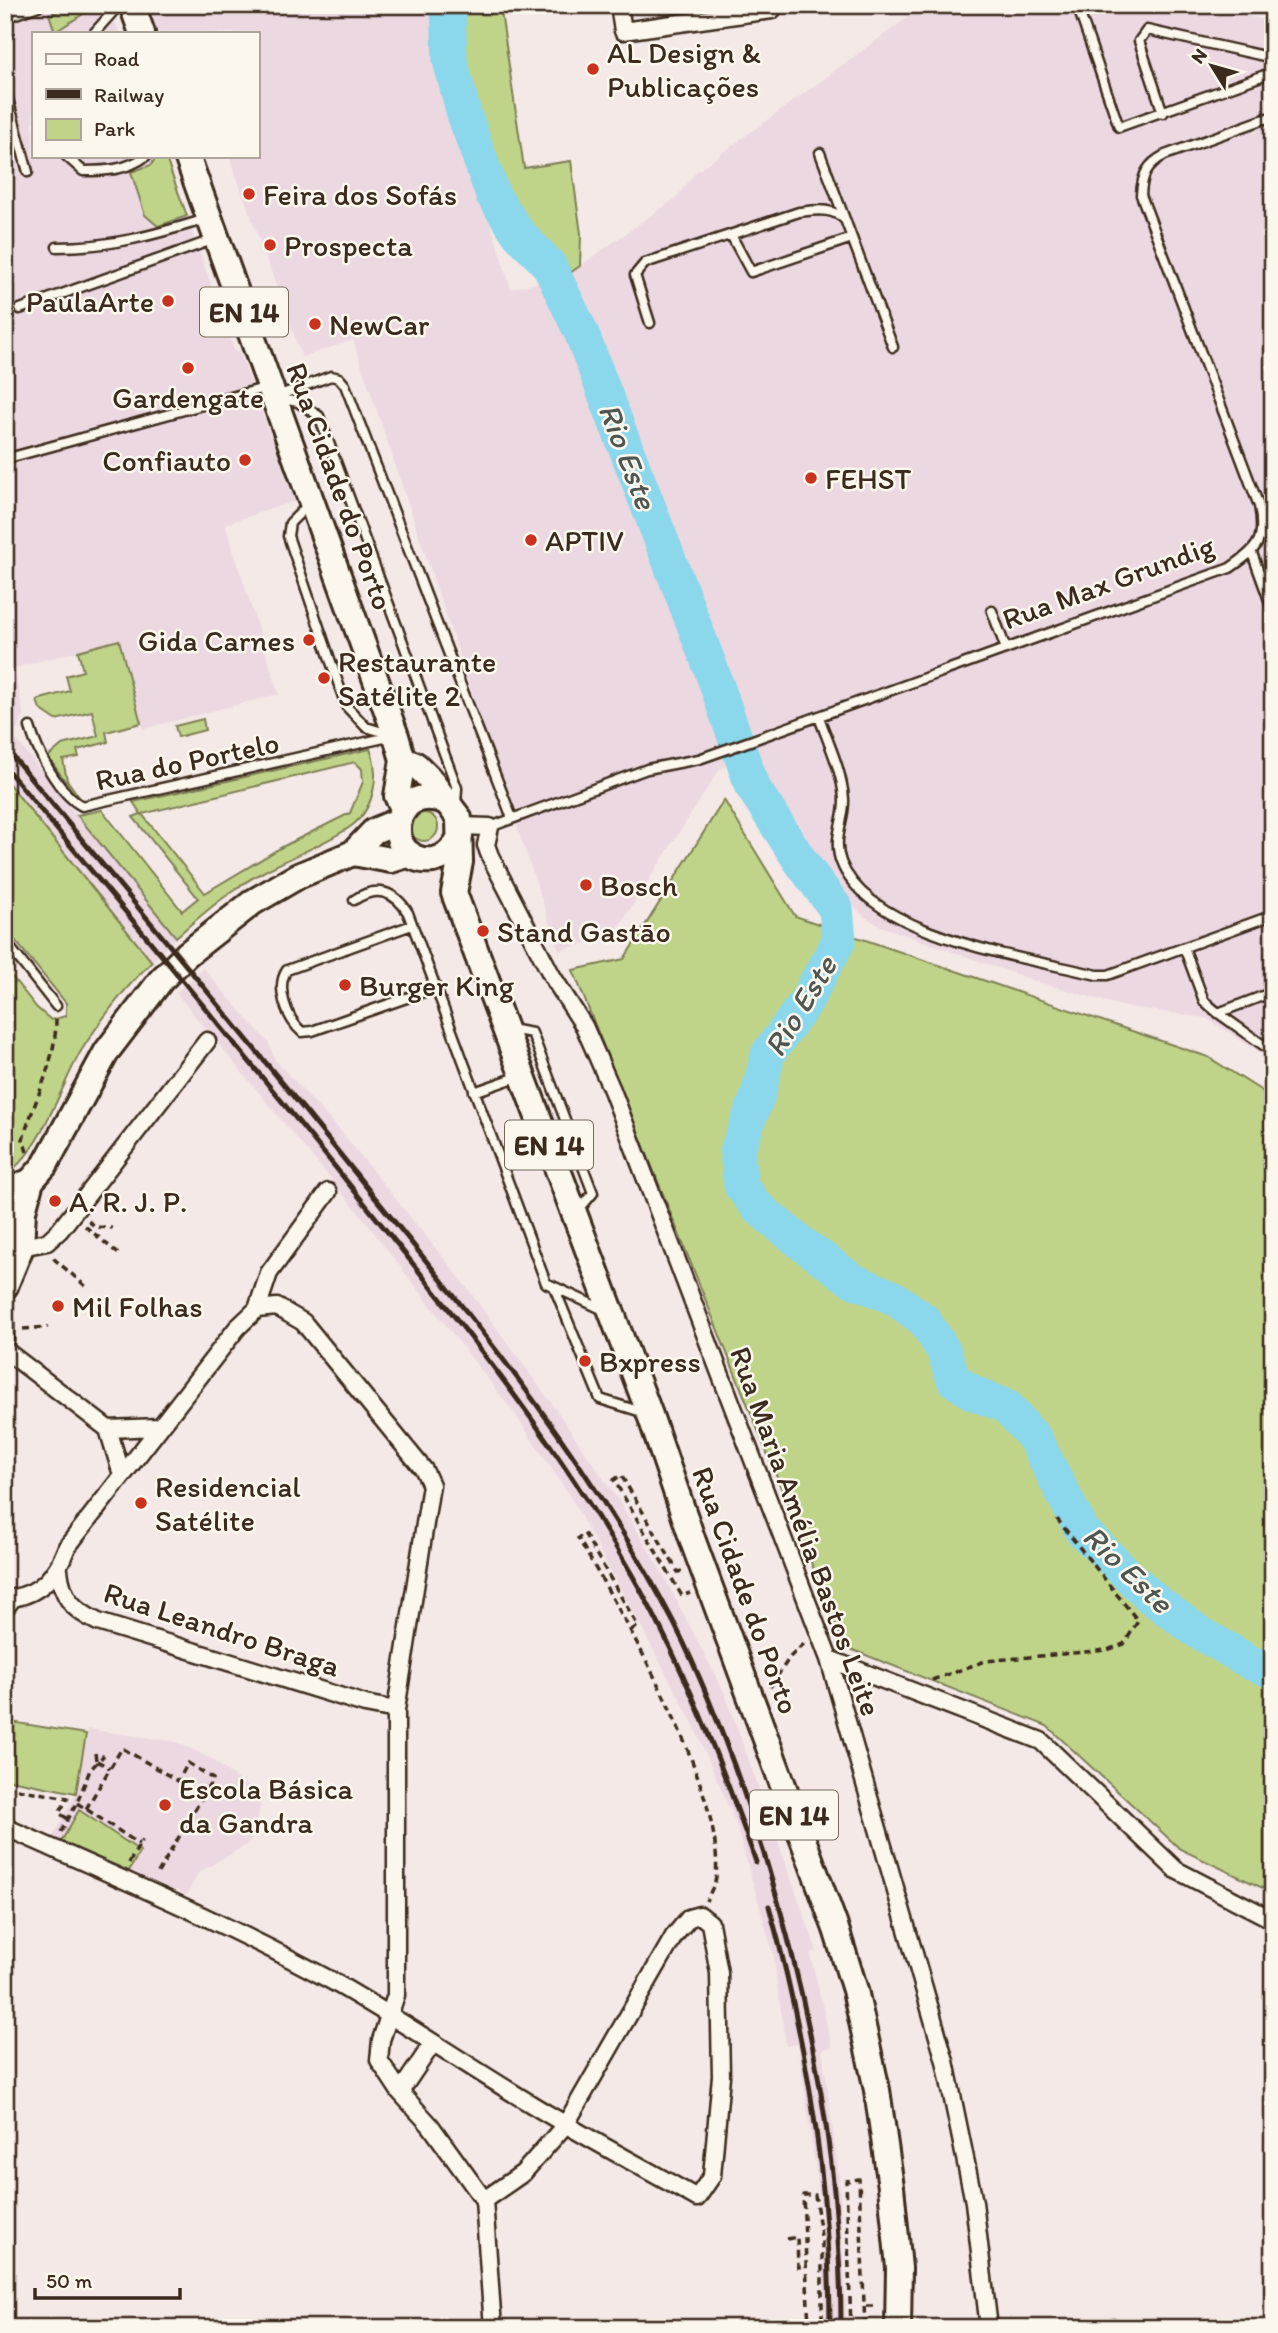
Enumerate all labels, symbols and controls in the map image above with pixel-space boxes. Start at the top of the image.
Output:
legend [32,32,259,158]
north arrow [1176,32,1246,102]
place label: AL Design & Publicações [607,34,761,105]
text: N [1186,44,1212,68]
text: Road [94,46,140,71]
marker: AL Design & Publicações [585,61,601,77]
text: Railway [94,82,164,107]
text: Park [94,116,136,141]
place label: Feira dos Sofás [263,176,457,213]
marker: Feira dos Sofás [241,186,257,202]
place label: Prospecta [284,227,413,264]
marker: Prospecta [262,237,278,253]
place label: PaulaArte [26,283,154,320]
road number: EN 14 [200,288,288,336]
marker: PaulaArte [160,293,176,309]
place label: NewCar [329,306,430,343]
marker: NewCar [307,316,323,332]
street label: Rua Cidade do Porto [278,357,402,615]
marker: Gardengate [180,360,196,376]
place label: Gardengate [112,379,264,416]
water label: Rio Este [591,398,666,516]
place label: Confiauto [102,442,231,479]
marker: Confiauto [237,452,253,468]
place label: FEHST [825,460,912,497]
marker: FEHST [803,470,819,486]
place label: APTIV [545,522,624,559]
street label: Rua Max Grundig [997,526,1220,637]
marker: APTIV [523,532,539,548]
place label: Gida Carnes [138,622,295,659]
marker: Gida Carnes [301,632,317,648]
place label: Restaurante Satélite 2 [338,643,496,714]
marker: Restaurante Satélite 2 [316,670,332,686]
street label: Rua do Portelo [92,723,282,799]
place label: Bosch [600,867,678,904]
marker: Bosch [578,877,594,893]
place label: Stand Gastāo [497,913,671,950]
marker: Stand Gastāo [475,923,491,939]
water label: Rio Este [755,948,845,1063]
place label: Burger King [359,967,515,1004]
marker: Burger King [337,977,353,993]
road number: EN 14 [505,1120,593,1170]
place label: A. R. J. P. [69,1183,187,1220]
marker: A. R. J. P. [47,1193,63,1209]
place label: Mil Folhas [72,1288,203,1325]
marker: Mil Folhas [50,1298,66,1314]
street label: Rua Maria Amélia Bastos Leite [722,1341,890,1721]
place label: Bxpress [599,1343,701,1380]
marker: Bxpress [577,1353,593,1369]
street label: Rua Cidade do Porto [684,1461,808,1719]
place label: Residencial Satélite [155,1468,301,1539]
marker: Residencial Satélite [133,1495,149,1511]
water label: Rio Este [1075,1517,1182,1622]
street label: Rua Leandro Braga [99,1573,345,1685]
place label: Escola Básica da Gandra [179,1770,354,1841]
road number: EN 14 [750,1790,838,1840]
marker: Escola Básica da Gandra [157,1797,173,1813]
scale bar [35,2256,180,2300]
text: 50 m [46,2268,93,2293]

